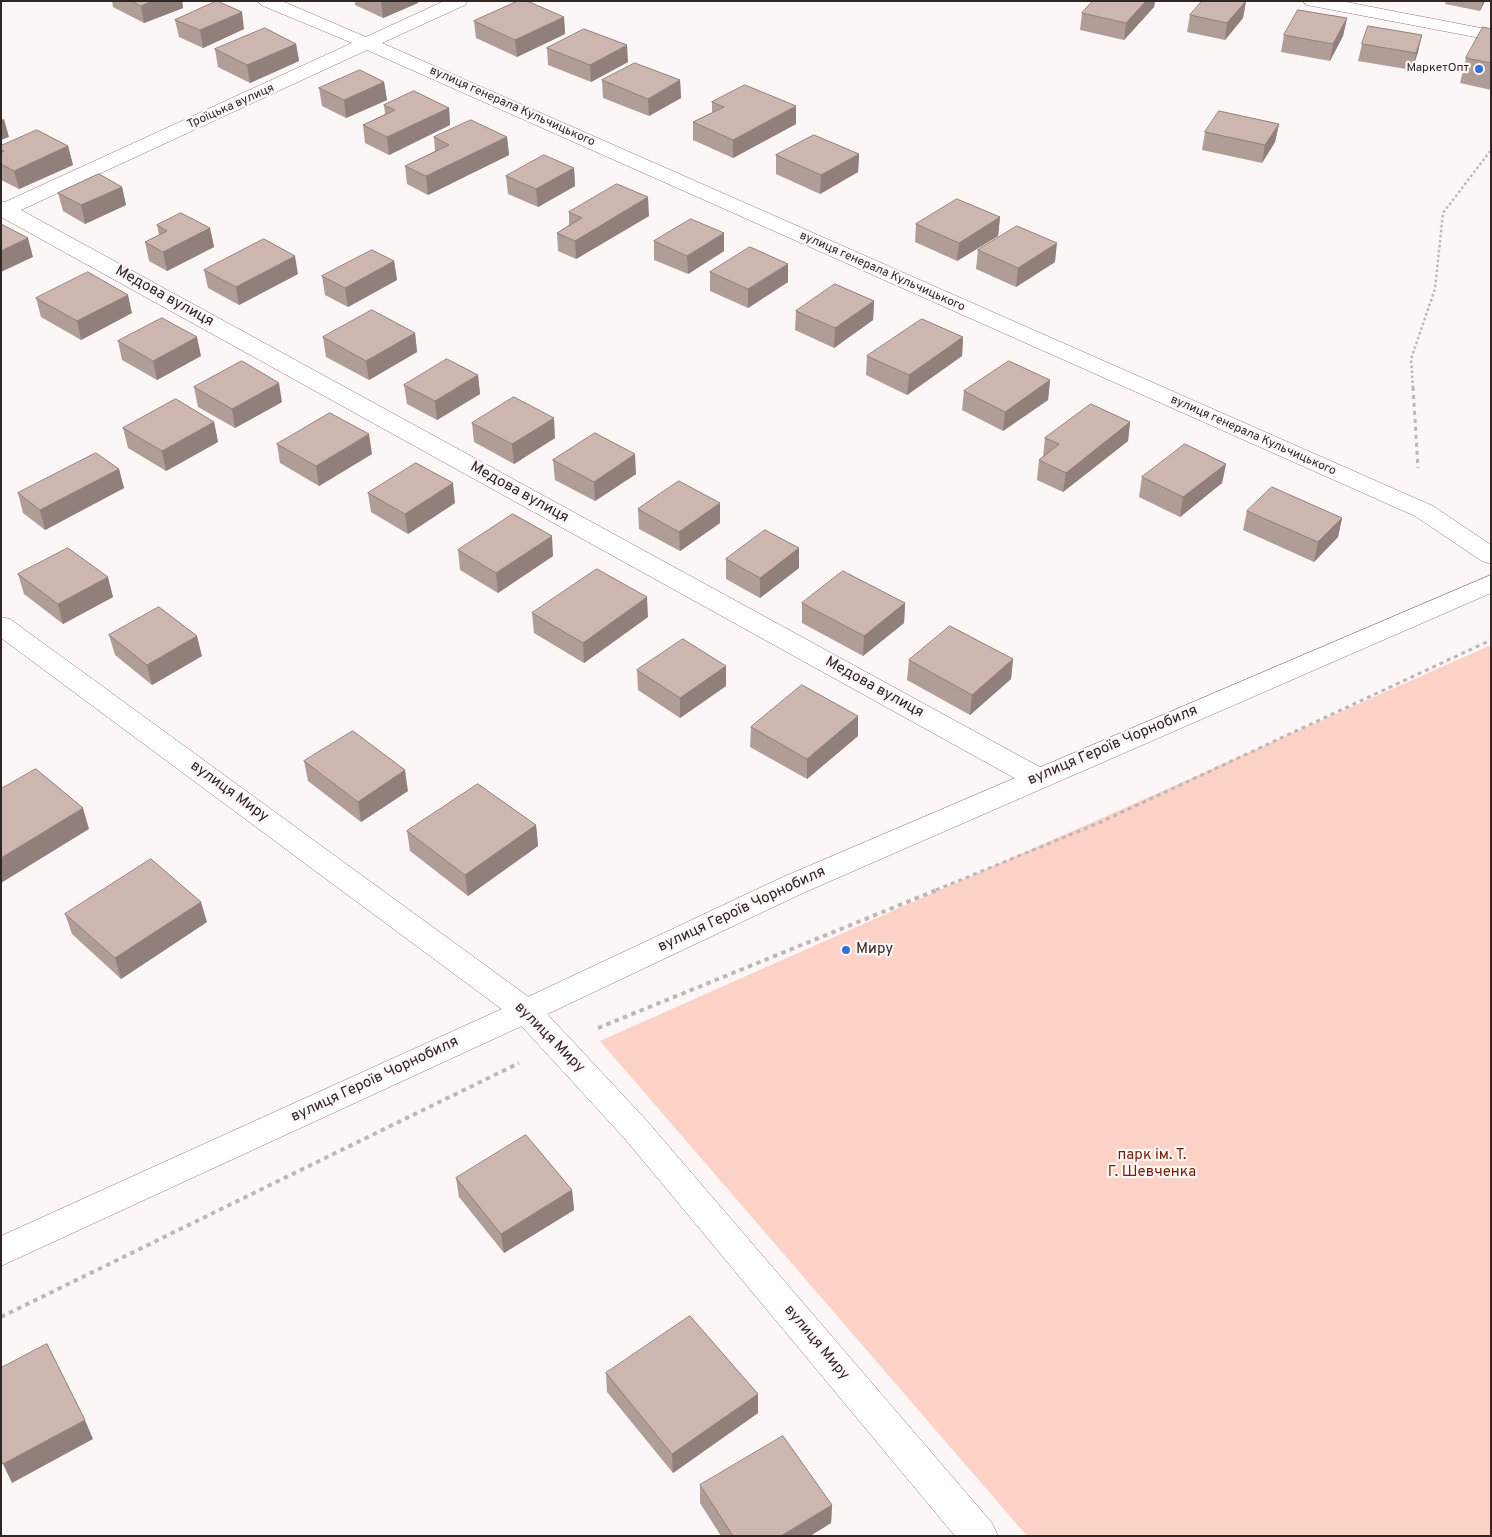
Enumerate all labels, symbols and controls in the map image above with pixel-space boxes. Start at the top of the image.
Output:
place label: МаркетОпт [1406,62,1469,76]
marker: МаркетОпт [1473,63,1485,75]
street label: вулиця генерала Кульчицького [427,64,597,150]
street label: Троїцька вулиця [185,81,277,133]
street label: вулиця генерала Кульчицького [797,229,967,315]
street label: Медова вулиця [111,262,217,332]
street label: вулиця генерала Кульчицького [1168,393,1338,479]
street label: Медова вулиця [466,458,572,528]
street label: Медова вулиця [821,653,927,723]
street label: вулиця Героїв Чорнобиля [1025,702,1201,790]
street label: вулиця Миру [186,758,272,826]
street label: вулиця Героїв Чорнобиля [655,863,829,957]
place label: Миру [856,941,893,959]
marker: Миру [840,944,852,956]
street label: вулиця Миру [510,999,588,1077]
street label: вулиця Героїв Чорнобиля [288,1033,462,1127]
park label: парк ім. Т. Г. Шевченка [1108,1147,1196,1182]
street label: вулиця Миру [779,1302,853,1384]

